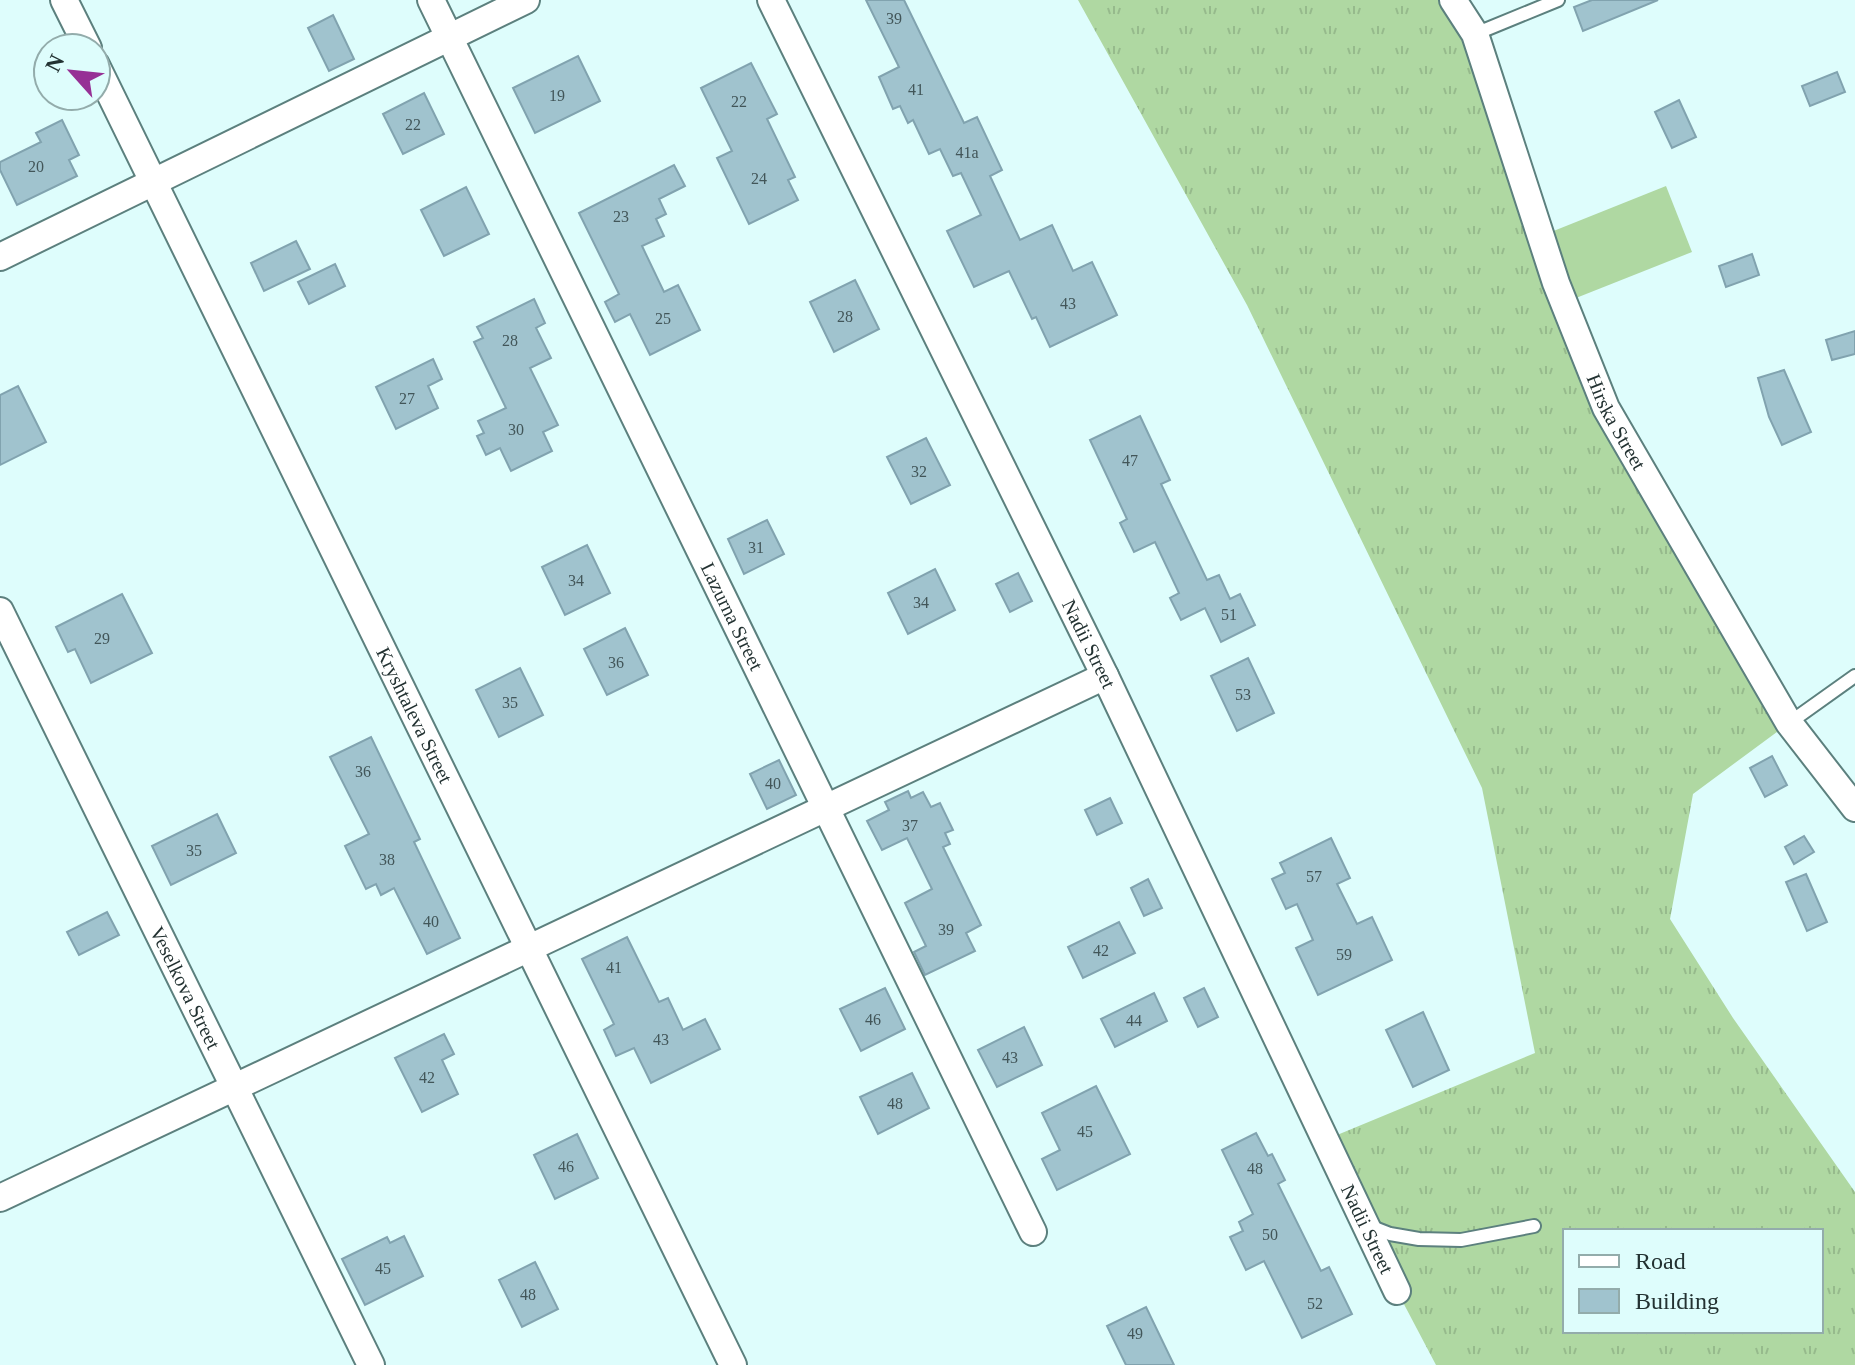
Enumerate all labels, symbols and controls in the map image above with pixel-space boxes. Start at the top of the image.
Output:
house number: 39 [886,10,902,27]
north arrow [32,32,112,112]
text: N [40,50,69,76]
house number: 41 [908,81,924,98]
house number: 19 [549,87,565,104]
house number: 22 [731,93,747,110]
house number: 22 [405,116,421,133]
house number: 41а [955,144,979,161]
house number: 20 [28,158,44,175]
house number: 24 [751,170,767,187]
house number: 23 [613,208,629,225]
house number: 43 [1060,295,1076,312]
house number: 28 [837,308,853,325]
house number: 25 [655,310,671,327]
house number: 28 [502,332,518,349]
street label: Hirska Street [1583,371,1651,474]
house number: 27 [399,390,415,407]
house number: 30 [508,421,524,438]
house number: 47 [1122,452,1138,469]
house number: 32 [911,463,927,480]
house number: 31 [748,539,764,556]
street label: Lazurna Street [697,559,768,674]
house number: 34 [568,572,584,589]
house number: 34 [913,594,929,611]
street label: Nadii Street [1058,596,1120,692]
house number: 51 [1221,606,1237,623]
house number: 29 [94,630,110,647]
street label: Kryshtaleva Street [372,644,457,787]
house number: 36 [608,654,624,671]
house number: 53 [1235,686,1251,703]
house number: 35 [502,694,518,711]
house number: 36 [355,763,371,780]
house number: 40 [765,775,781,792]
house number: 37 [902,817,918,834]
house number: 35 [186,842,202,859]
house number: 38 [379,851,395,868]
house number: 57 [1306,868,1322,885]
house number: 40 [423,913,439,930]
house number: 39 [938,921,954,938]
street label: Veselkova Street [146,923,225,1053]
house number: 42 [1093,942,1109,959]
house number: 59 [1336,946,1352,963]
house number: 41 [606,959,622,976]
house number: 46 [865,1011,881,1028]
house number: 44 [1126,1012,1142,1029]
house number: 43 [653,1031,669,1048]
house number: 43 [1002,1049,1018,1066]
house number: 42 [419,1069,435,1086]
house number: 48 [887,1095,903,1112]
house number: 45 [1077,1123,1093,1140]
house number: 46 [558,1158,574,1175]
house number: 48 [1247,1160,1263,1177]
street label: Nadii Street [1337,1181,1398,1277]
house number: 50 [1262,1226,1278,1243]
legend [1563,1229,1823,1333]
text: Road [1635,1248,1686,1274]
house number: 45 [375,1260,391,1277]
house number: 48 [520,1286,536,1303]
text: Building [1635,1288,1719,1314]
house number: 52 [1307,1295,1323,1312]
house number: 49 [1127,1325,1143,1342]

